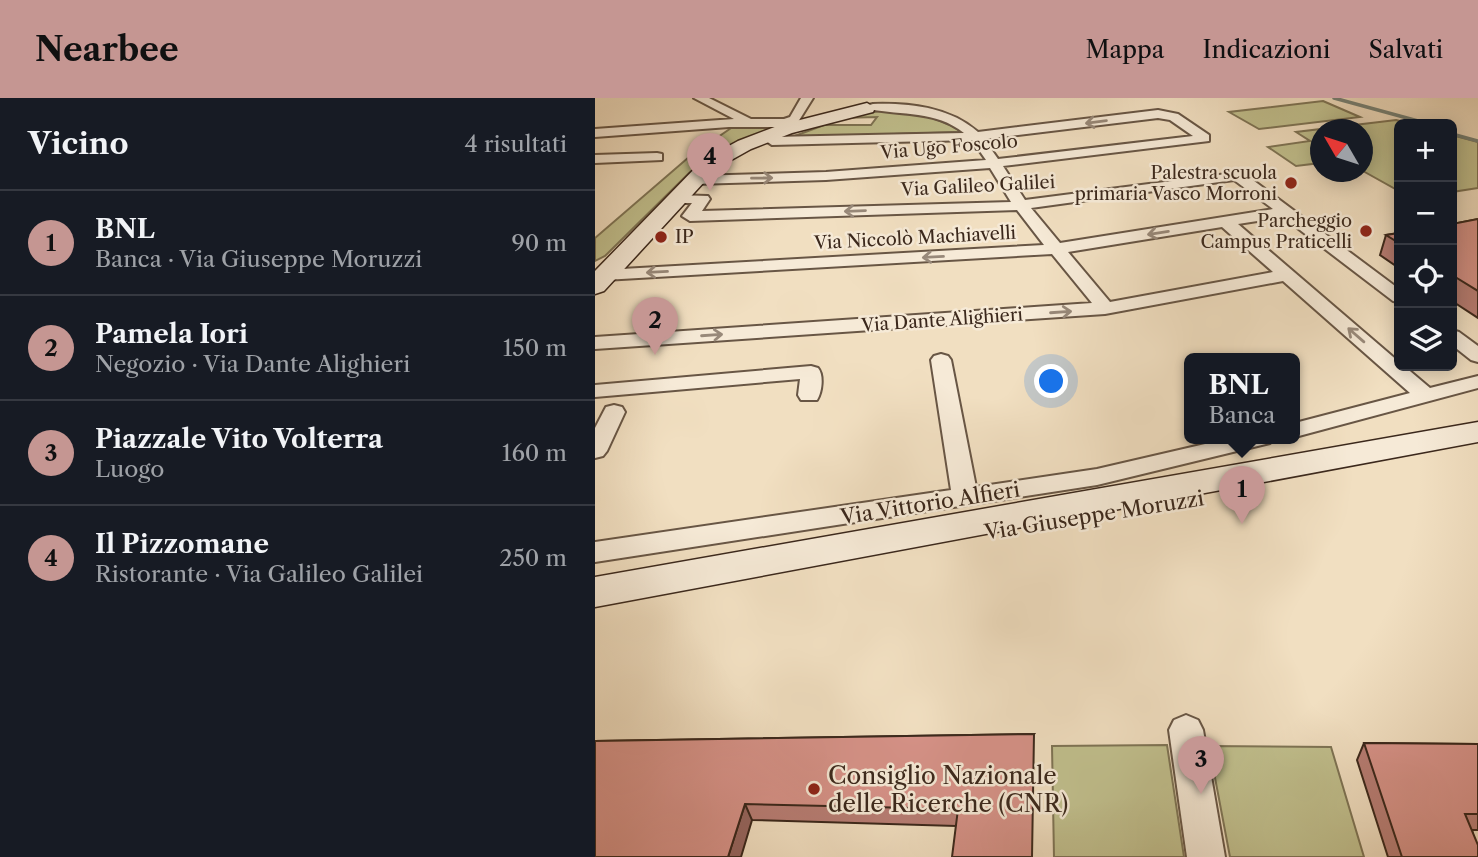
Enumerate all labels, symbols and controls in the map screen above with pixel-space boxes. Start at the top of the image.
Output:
text: Nearbee [35,29,179,70]
text: Mappa [1085,35,1164,64]
text: Indicazioni [1202,35,1330,64]
text: Salvati [1368,35,1443,64]
one-way arrow [1085,115,1108,128]
north arrow [1310,119,1373,182]
map controls [1394,119,1457,371]
button: + [1394,119,1457,182]
text: Vicino [28,125,128,162]
text: 4 risultati [464,130,567,158]
street label: Via Ugo Foscolo [878,130,1019,164]
pin: 4 [687,133,733,191]
place label: Palestra scuola primaria Vasco Morroni [1075,162,1278,205]
one-way arrow [750,171,773,185]
street label: Via Galileo Galilei [899,171,1056,201]
marker: Palestra scuola primaria Vasco Morroni [1283,175,1299,191]
button: − [1394,182,1457,245]
one-way arrow [844,205,867,218]
place label: Parcheggio Campus Praticelli [1201,210,1353,253]
text: BNL [95,213,155,245]
street label: Via Niccolò Machiavelli [813,222,1017,254]
marker: Parcheggio Campus Praticelli [1358,223,1374,239]
place label: IP [675,226,694,248]
one-way arrow [1148,227,1170,240]
text: 1 [46,229,56,257]
text: 90 m [511,229,567,257]
marker: IP [653,229,669,245]
text: Banca · Via Giuseppe Moruzzi [95,245,422,273]
button: locate [1394,245,1457,308]
one-way arrow [921,250,944,263]
one-way arrow [645,266,668,279]
pin: 2 [632,297,678,355]
street label: Via Dante Alighieri [859,303,1024,337]
one-way arrow [1049,305,1072,318]
button: layers [1394,308,1457,371]
text: Pamela Iori [95,318,248,350]
one-way arrow [1348,327,1365,344]
one-way arrow [700,328,723,341]
text: 2 [44,334,58,362]
text: 150 m [503,334,567,362]
text: Negozio · Via Dante Alighieri [95,350,410,378]
popup [1184,353,1300,444]
your location [1034,364,1068,398]
text: BNL [1209,369,1268,401]
text: Banca [1209,401,1275,429]
text: Piazzale Vito Volterra [95,423,383,455]
text: 3 [45,439,58,467]
text: 160 m [502,439,567,467]
text: Luogo [95,455,164,483]
pin: 1 [1219,466,1265,524]
street label: Via Vittorio Alfieri [838,476,1022,530]
street label: Via Giuseppe Moruzzi [982,485,1205,545]
text: Il Pizzomane [95,528,269,560]
text: 4 [44,544,58,572]
text: 250 m [499,544,567,572]
text: Ristorante · Via Galileo Galilei [95,560,423,588]
pin: 3 [1178,736,1224,794]
place label: Consiglio Nazionale delle Ricerche (CNR) [828,761,1068,818]
marker: Consiglio Nazionale delle Ricerche (CNR) [806,781,822,797]

